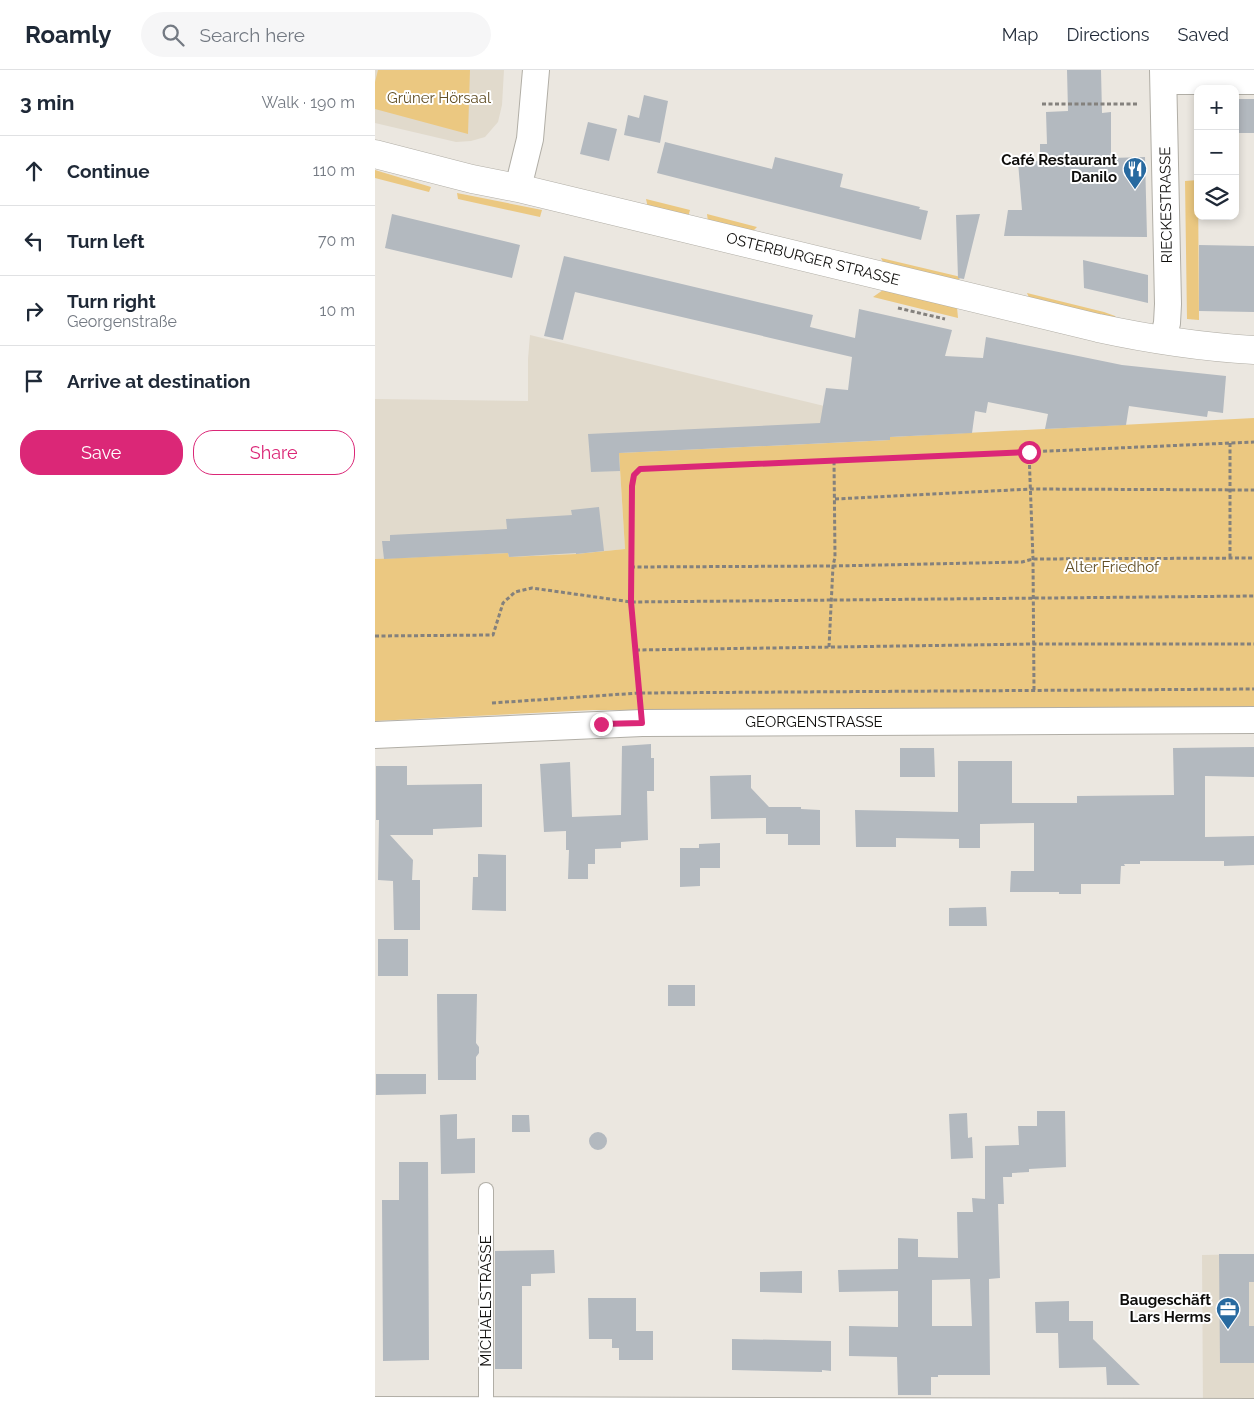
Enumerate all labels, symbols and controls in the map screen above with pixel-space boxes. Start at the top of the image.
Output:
search box [141,12,491,57]
text: Roamly [25,20,111,49]
icon: search [159,21,187,49]
text: Search here [199,24,305,46]
text: Map [1002,24,1038,45]
text: Directions [1066,24,1150,45]
text: Saved [1178,24,1229,45]
map controls [1194,85,1239,220]
button: + [1194,85,1239,130]
park label: Grüner Hörsaal [387,89,492,107]
text: 3 min [20,90,74,115]
text: Walk · 190 m [262,93,355,112]
button: − [1194,130,1239,175]
street label: RIECKESTRASSE [1156,146,1176,264]
place label: Café Restaurant Danilo [1001,151,1117,186]
restaurant icon: Café Restaurant Danilo [1122,156,1148,190]
icon: ahead [20,157,48,185]
text: Continue [67,160,150,182]
text: 110 m [313,161,355,180]
button: layers [1194,175,1239,220]
icon: left [20,227,48,255]
street label: OSTERBURGER STRASSE [724,229,902,289]
text: Turn left [67,230,144,252]
text: 70 m [318,231,355,250]
text: Turn right [67,290,156,312]
icon: right [20,297,48,325]
text: 10 m [320,301,355,320]
text: Georgenstraße [67,312,177,331]
icon: arrive [20,367,48,395]
text: Arrive at destination [67,370,251,392]
button: Save [20,430,183,475]
button: Share [193,430,355,475]
route start [1018,441,1041,464]
park label: Alter Friedhof [1065,558,1160,576]
route end [590,713,613,736]
street label: GEORGENSTRASSE [745,713,883,731]
street label: MICHAELSTRASSE [477,1235,495,1367]
place label: Baugeschäft Lars Herms [1120,1291,1211,1326]
office icon: Baugeschäft Lars Herms [1215,1296,1241,1330]

